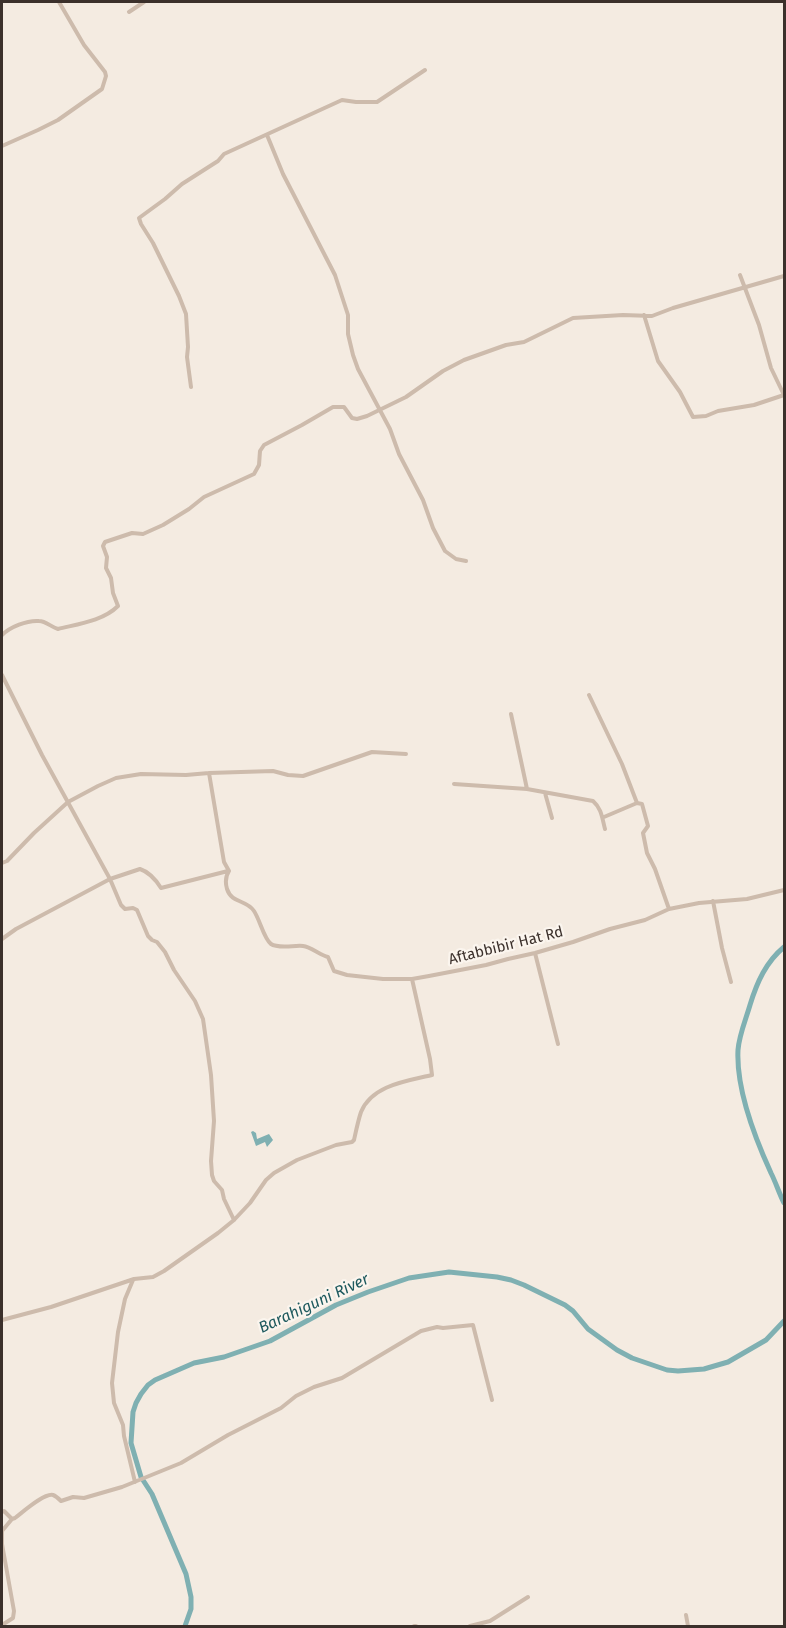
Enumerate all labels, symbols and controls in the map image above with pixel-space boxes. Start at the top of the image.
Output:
street label: Aftabbibir Hat Rd [447,923,565,969]
water label: Barahiguni River [256,1270,372,1338]

